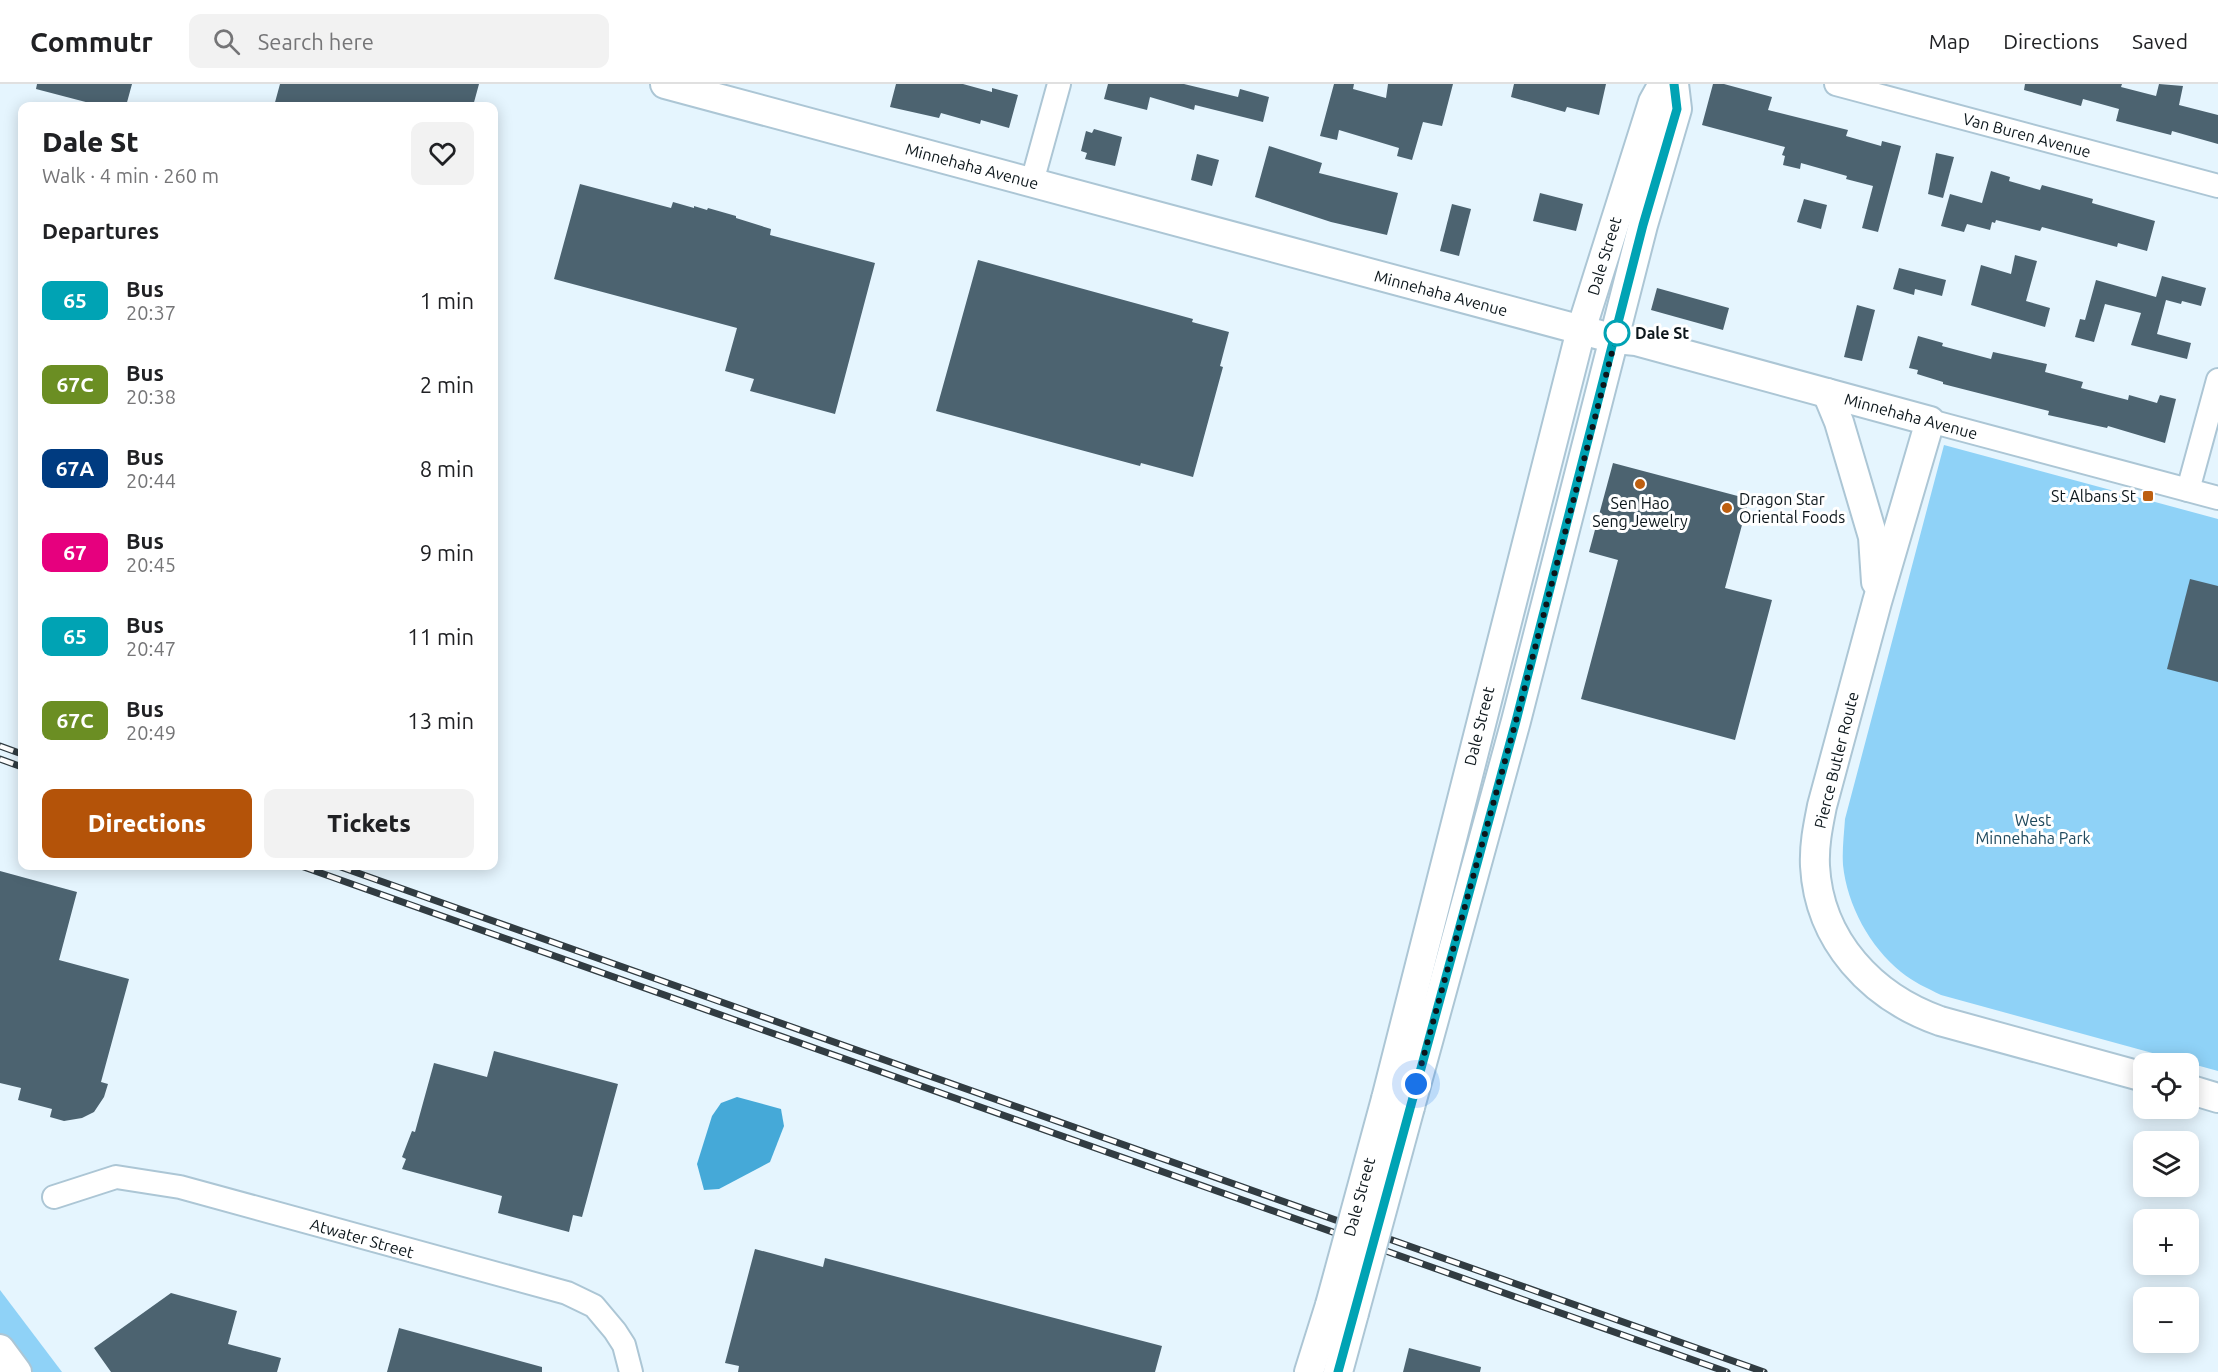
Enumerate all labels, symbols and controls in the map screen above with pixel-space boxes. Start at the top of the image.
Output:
search box [189,14,609,68]
icon: search [210,25,243,58]
text: Commutr [30,26,153,57]
text: Search here [258,29,374,54]
text: Map [1929,29,1970,53]
text: Directions [2003,29,2099,53]
text: Saved [2132,29,2188,53]
street label: Van Buren Avenue [1961,109,2093,161]
button: heart [411,122,474,185]
text: Dale St [42,126,139,157]
street label: Minnehaha Avenue [903,140,1041,192]
text: Walk · 4 min · 260 m [42,164,219,187]
street label: Dale Street [1584,214,1625,297]
text: Departures [42,218,159,243]
street label: Minnehaha Avenue [1372,267,1510,319]
text: Bus [126,276,164,301]
text: 65 [63,288,87,312]
text: 1 min [420,288,474,313]
text: 20:37 [126,301,176,324]
marker: Dale St [1604,320,1630,346]
place label: Dale St [1635,324,1689,342]
text: Bus [126,360,164,385]
text: 67C [56,372,94,396]
text: 2 min [420,372,474,397]
text: 20:38 [126,385,176,408]
street label: Minnehaha Avenue [1842,390,1980,442]
text: Bus [126,444,164,469]
text: 67A [56,456,94,480]
text: 8 min [420,456,474,481]
text: 20:44 [126,469,176,492]
marker: Sen Hao Seng Jewelry [1633,477,1647,491]
place label: St Albans St [2051,487,2137,505]
marker: St Albans St [2141,489,2155,503]
place label: Dragon Star Oriental Foods [1739,490,1845,526]
place label: Sen Hao Seng Jewelry [1592,494,1688,530]
marker: Dragon Star Oriental Foods [1720,501,1734,515]
text: Bus [126,528,164,553]
text: 67 [63,540,87,564]
text: 9 min [420,540,474,565]
text: 20:45 [126,553,176,576]
text: Bus [126,612,164,637]
text: 65 [63,624,87,648]
text: 11 min [407,624,474,649]
text: 20:47 [126,637,176,660]
street label: Dale Street [1460,684,1498,767]
street label: Pierce Butler Route [1810,690,1862,830]
text: Bus [126,696,164,721]
text: 67C [56,708,94,732]
text: 13 min [407,708,474,733]
text: 20:49 [126,721,176,744]
button: Directions [42,789,252,858]
button: Tickets [264,789,474,858]
park label: West Minnehaha Park [1975,811,2091,847]
map controls [2133,1053,2199,1353]
button: locate [2133,1053,2199,1119]
your location [1401,1069,1431,1099]
button: layers [2133,1131,2199,1197]
street label: Dale Street [1340,1155,1378,1238]
button: + [2133,1209,2199,1275]
street label: Atwater Street [308,1215,416,1262]
button: − [2133,1287,2199,1353]

